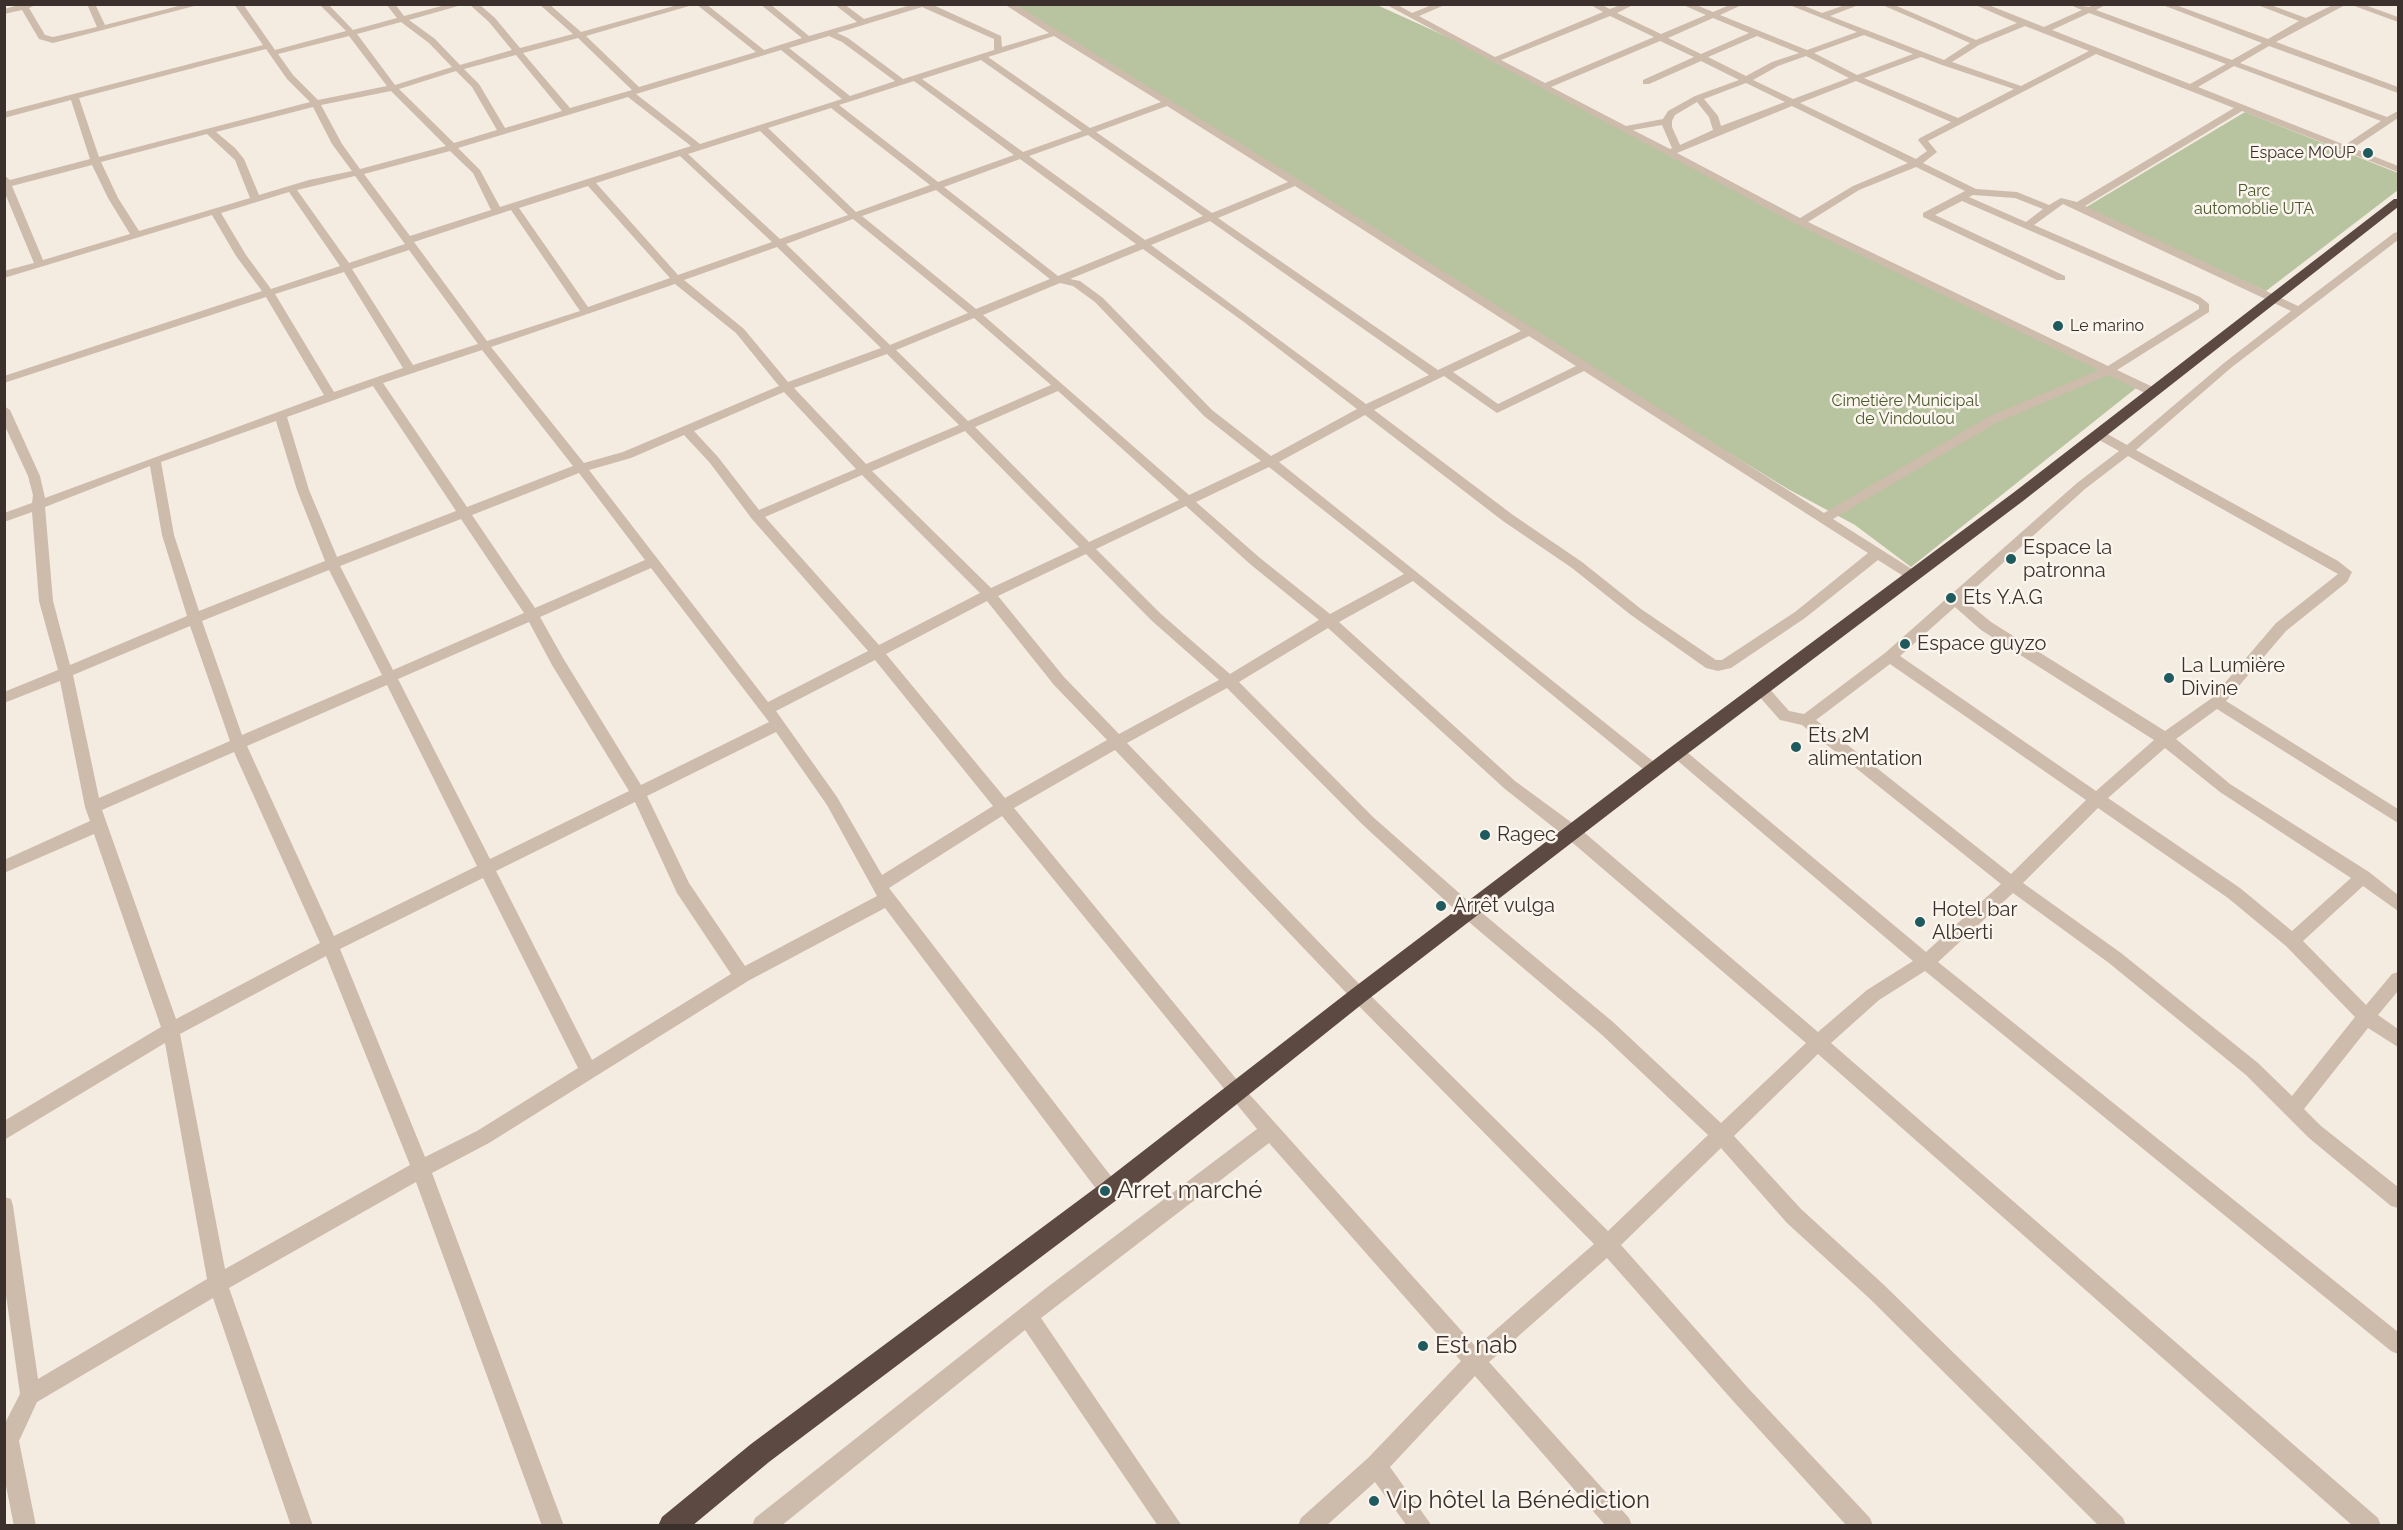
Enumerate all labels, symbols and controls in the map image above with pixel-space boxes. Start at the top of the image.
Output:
place label: Espace MOUP [2250,143,2356,163]
marker: Espace MOUP [2361,146,2375,160]
park label: Parc automoblie UTA [2194,181,2314,219]
place label: Le marino [2070,316,2144,336]
marker: Le marino [2051,319,2065,333]
park label: Cimetière Municipal de Vindoulou [1831,391,1979,429]
place label: Espace la patronna [2023,536,2112,583]
marker: Espace la patronna [2004,552,2018,566]
place label: Ets Y.A.G [1963,586,2043,610]
marker: Ets Y.A.G [1944,591,1958,605]
place label: Espace guyzo [1917,632,2046,656]
marker: Espace guyzo [1898,637,1912,651]
place label: La Lumière Divine [2181,654,2285,701]
marker: La Lumière Divine [2162,671,2176,685]
place label: Ets 2M alimentation [1808,724,1923,771]
marker: Ets 2M alimentation [1789,740,1803,754]
place label: Ragec [1497,823,1556,847]
marker: Ragec [1478,828,1492,842]
place label: Arrêt vulga [1453,894,1555,918]
place label: Hotel bar Alberti [1932,898,2017,945]
marker: Arrêt vulga [1434,899,1448,913]
marker: Hotel bar Alberti [1913,915,1927,929]
place label: Arret marché [1117,1177,1262,1205]
marker: Arret marché [1098,1184,1112,1198]
place label: Est nab [1435,1332,1517,1360]
marker: Est nab [1416,1339,1430,1353]
place label: Vip hôtel la Bénédiction [1386,1487,1650,1515]
marker: Vip hôtel la Bénédiction [1367,1494,1381,1508]

